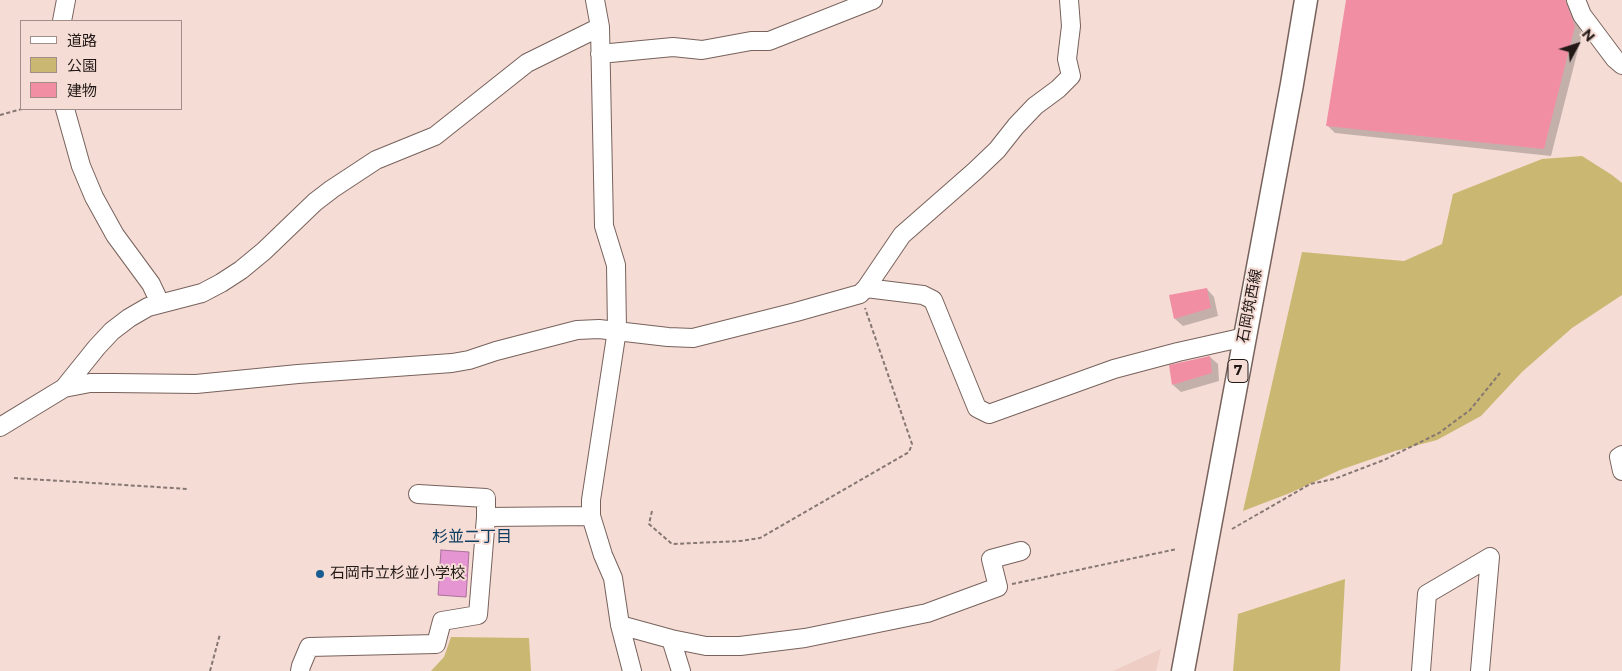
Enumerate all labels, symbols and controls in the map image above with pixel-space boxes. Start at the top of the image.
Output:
legend [20,20,182,110]
north arrow [1552,20,1602,70]
text: N [1578,25,1599,45]
text: 道路 [67,31,97,50]
text: 公園 [67,56,97,75]
text: 建物 [67,81,97,100]
street label: 石岡筑西線 [1234,267,1266,345]
road number: 7 [1228,360,1248,382]
district label: 杉並二丁目 [432,527,512,547]
place label: 石岡市立杉並小学校 [330,565,465,583]
marker: 石岡市立杉並小学校 [314,568,326,580]

